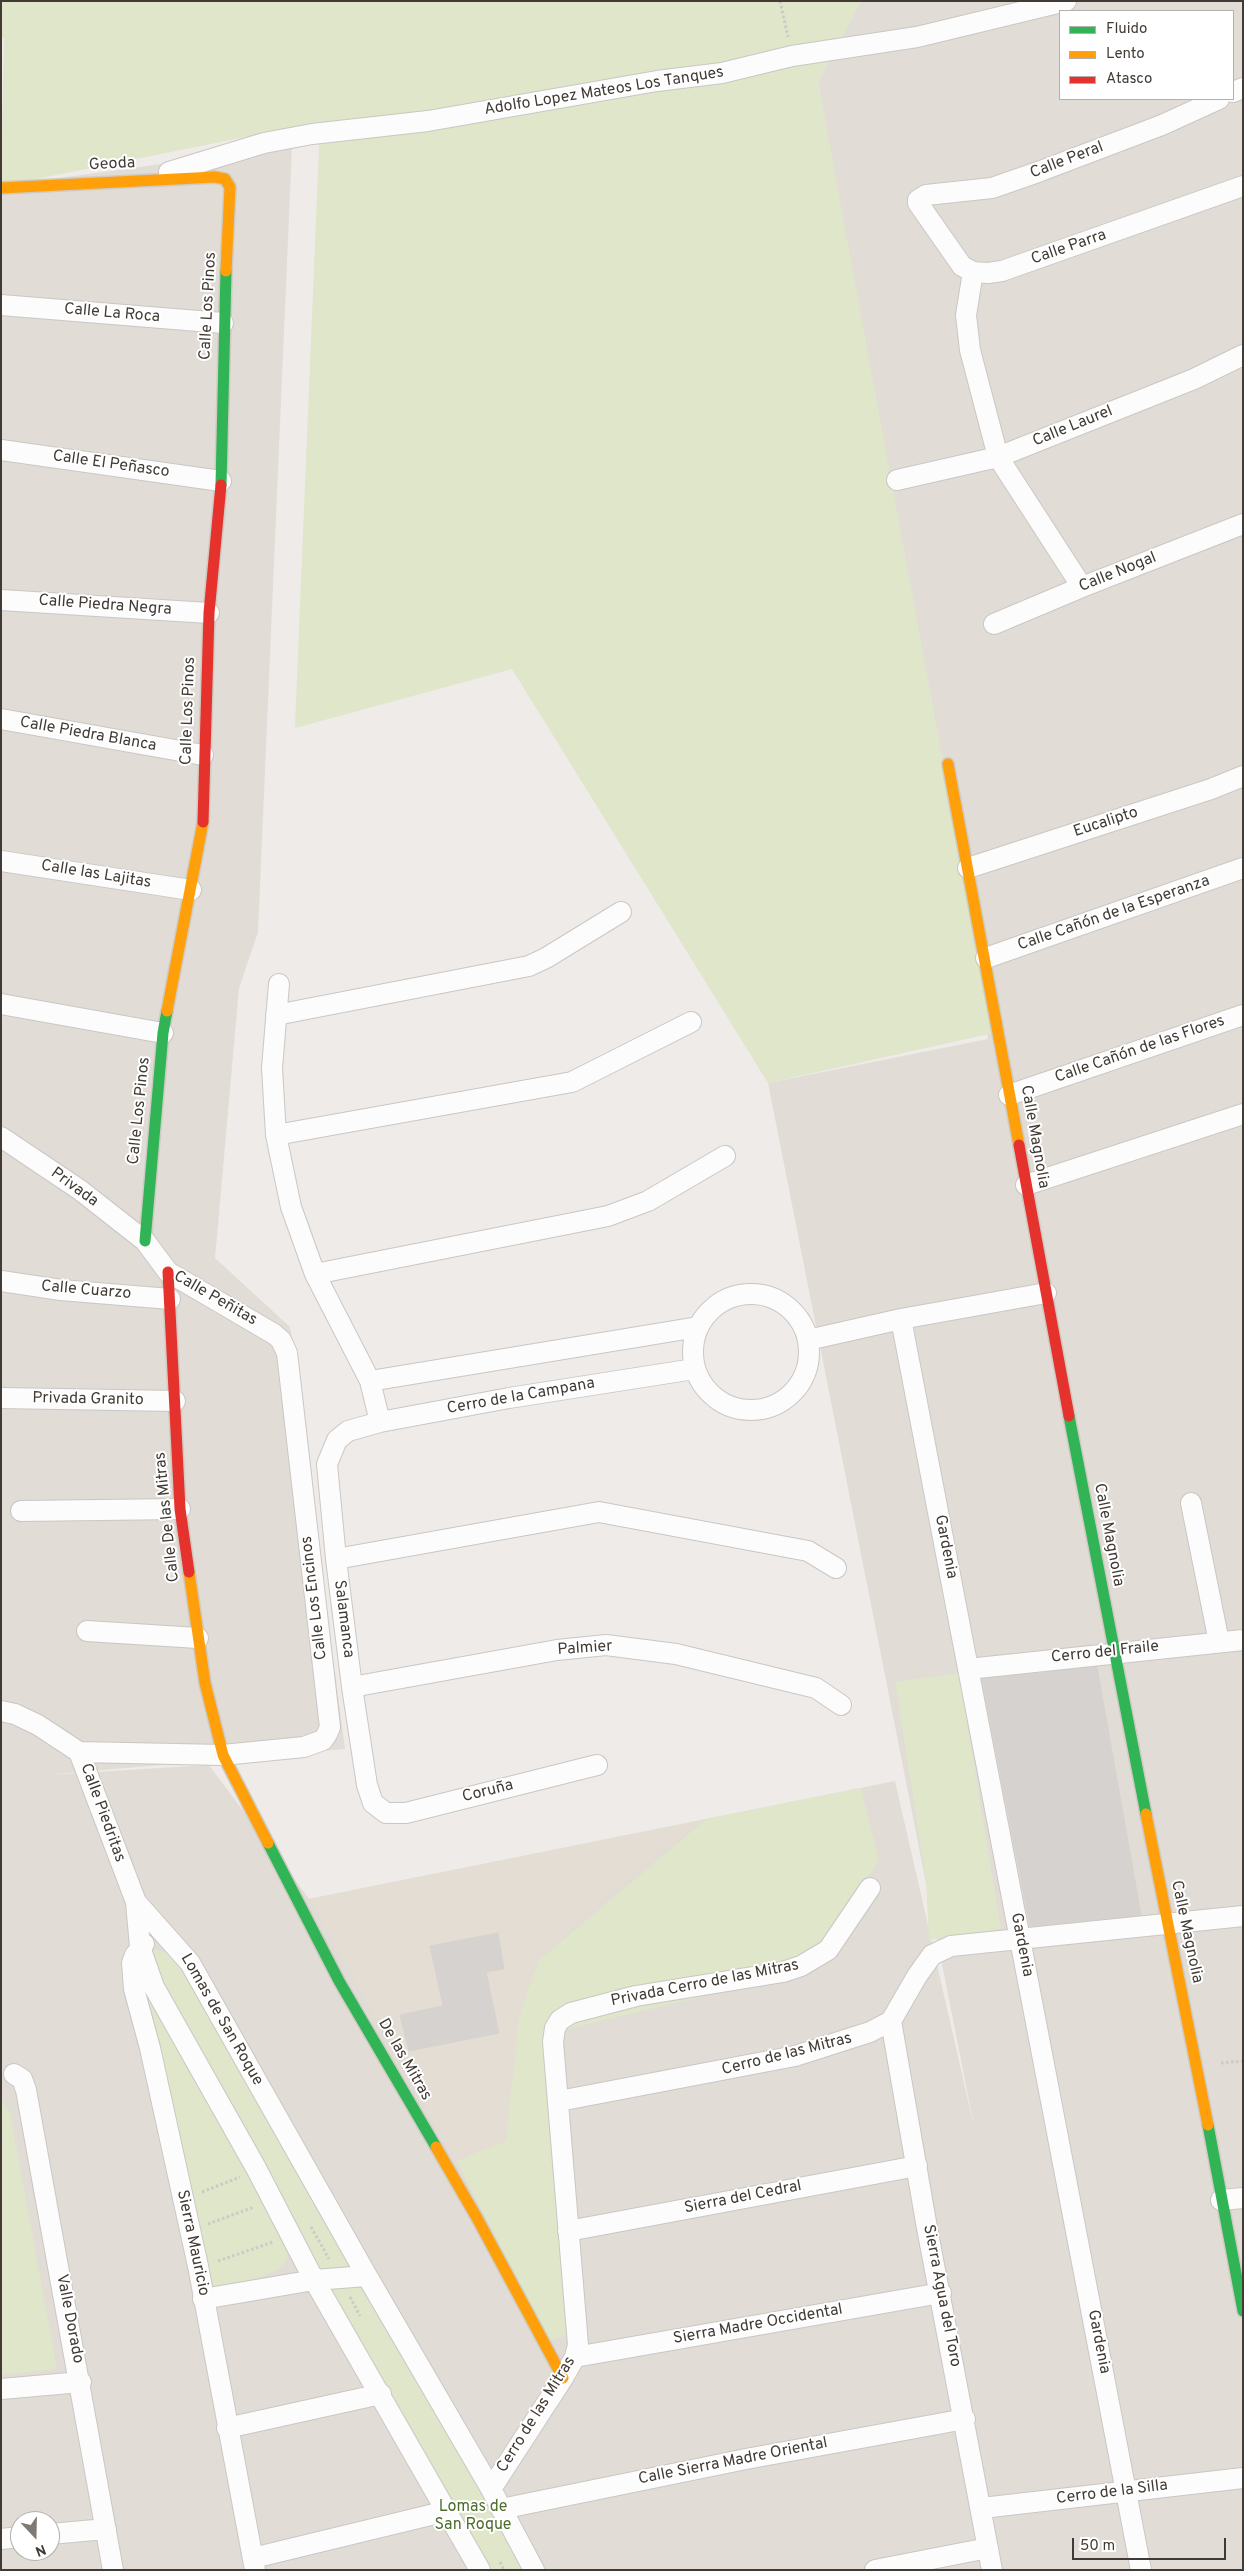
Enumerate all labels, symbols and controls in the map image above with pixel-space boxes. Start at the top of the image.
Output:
legend [1059,10,1234,100]
text: Fluido [1106,20,1147,39]
text: Lento [1106,45,1145,64]
street label: Adolfo Lopez Mateos Los Tanques [483,64,725,120]
text: Atasco [1106,70,1152,89]
street label: Calle Peral [1028,138,1106,184]
street label: Geoda [88,154,136,176]
street label: Calle Parra [1029,226,1109,270]
street label: Calle Los Pinos [197,251,221,361]
street label: Calle La Roca [63,300,161,328]
street label: Calle Laurel [1030,402,1116,452]
street label: Calle El Peñasco [51,447,171,483]
street label: Calle Nogal [1076,549,1160,597]
street label: Calle Piedra Negra [38,592,172,620]
street label: Calle Los Pinos [178,657,200,765]
street label: Calle Piedra Blanca [18,714,158,756]
street label: Eucalipto [1071,804,1141,842]
street label: Calle las Lajitas [40,857,152,893]
street label: Calle Cañón de la Esperanza [1015,872,1213,956]
street label: Calle Cañón de las Flores [1053,1012,1227,1088]
street label: Calle Los Pinos [125,1056,155,1166]
street label: Calle Magnolia [1015,1084,1053,1190]
street label: Privada [46,1164,102,1212]
street label: Calle Peñitas [170,1267,260,1331]
street label: Calle Cuarzo [40,1277,132,1305]
street label: Cerro de la Campana [446,1375,596,1419]
street label: Privada Granito [32,1389,144,1411]
street label: Calle De las Mitras [152,1451,184,1583]
street label: Calle Magnolia [1089,1482,1127,1588]
street label: Gardenia [929,1513,961,1581]
street label: Calle Los Encinos [298,1535,332,1661]
street label: Salamanca [329,1579,357,1659]
street label: Palmier [557,1638,613,1660]
street label: Cerro del Fraile [1050,1638,1160,1668]
street label: Calle Piedritas [75,1761,129,1865]
street label: Coruña [461,1776,515,1808]
street label: Calle Magnolia [1166,1879,1206,1985]
street label: Gardenia [1005,1911,1037,1979]
street label: Lomas de San Roque [175,1951,267,2089]
street label: Privada Cerro de las Mitras [609,1956,801,2012]
street label: De las Mitras [373,2016,435,2104]
street label: Cerro de las Mitras [720,2030,854,2080]
street label: Sierra del Cedral [683,2177,803,2219]
street label: Sierra Mauricio [171,2188,213,2298]
street label: Sierra Agua del Toro [918,2223,964,2369]
street label: Valle Dorado [51,2273,87,2365]
street label: Sierra Madre Occidental [672,2301,844,2349]
street label: Gardenia [1082,2308,1114,2376]
street label: Cerro de las Mitras [494,2353,580,2477]
street label: Calle Sierra Madre Oriental [637,2434,829,2490]
street label: Cerro de la Silla [1055,2477,1169,2509]
park label: Lomas de San Roque [435,2498,511,2536]
north arrow [10,2511,60,2561]
scale bar [1074,2528,1228,2560]
text: 50 m [1080,2537,1115,2556]
text: N [32,2540,48,2559]

